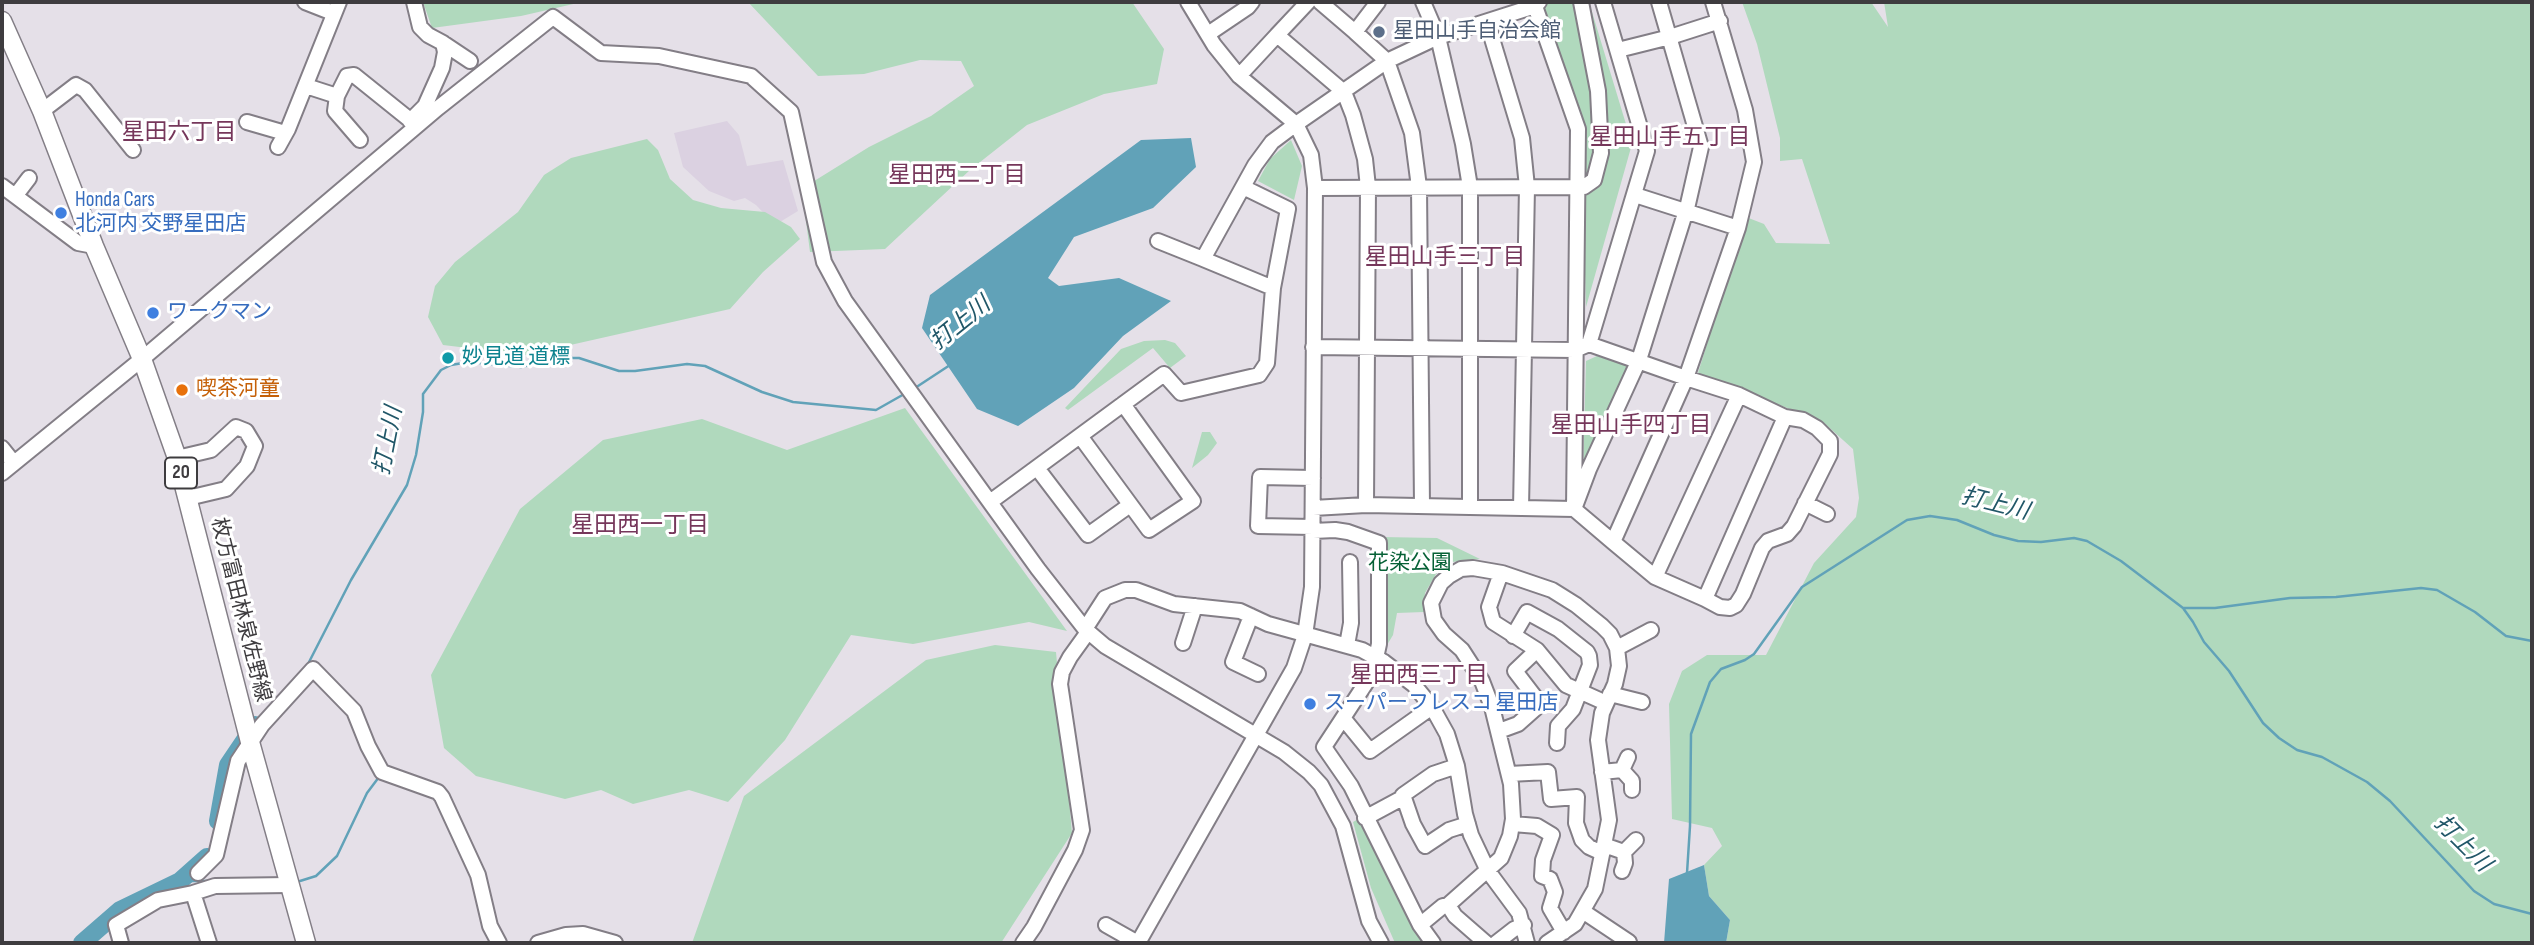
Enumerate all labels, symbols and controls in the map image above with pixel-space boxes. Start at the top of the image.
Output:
place label: 星田山手自治会館 [1393,19,1561,45]
marker: 星田山手自治会館 [1371,24,1387,40]
district label: 星田六丁目 [122,119,236,147]
district label: 星田山手五丁目 [1590,124,1750,152]
district label: 星田西二丁目 [888,162,1026,190]
place label: Honda Cars 北河内 交野星田店 [75,188,246,238]
marker: Honda Cars 北河内 交野星田店 [53,205,69,221]
district label: 星田山手三丁目 [1365,244,1525,272]
water label: 打上川 [926,292,996,356]
place label: ワークマン [167,300,272,326]
marker: ワークマン [145,305,161,321]
place label: 妙見道 道標 [462,345,570,371]
marker: 妙見道 道標 [440,350,456,366]
place label: 喫茶河童 [196,377,280,403]
marker: 喫茶河童 [174,382,190,398]
water label: 打上川 [369,405,409,477]
district label: 星田山手四丁目 [1551,412,1711,440]
road number: 20 [165,458,197,488]
water label: 打上川 [1958,483,2032,527]
district label: 星田西一丁目 [571,512,709,540]
street label: 枚方富田林泉佐野線 [205,515,275,705]
park label: 花染公園 [1368,551,1452,577]
district label: 星田西三丁目 [1350,662,1488,690]
place label: スーパーフレスコ 星田店 [1324,691,1558,717]
marker: スーパーフレスコ 星田店 [1302,696,1318,712]
water label: 打上川 [2428,810,2496,878]

